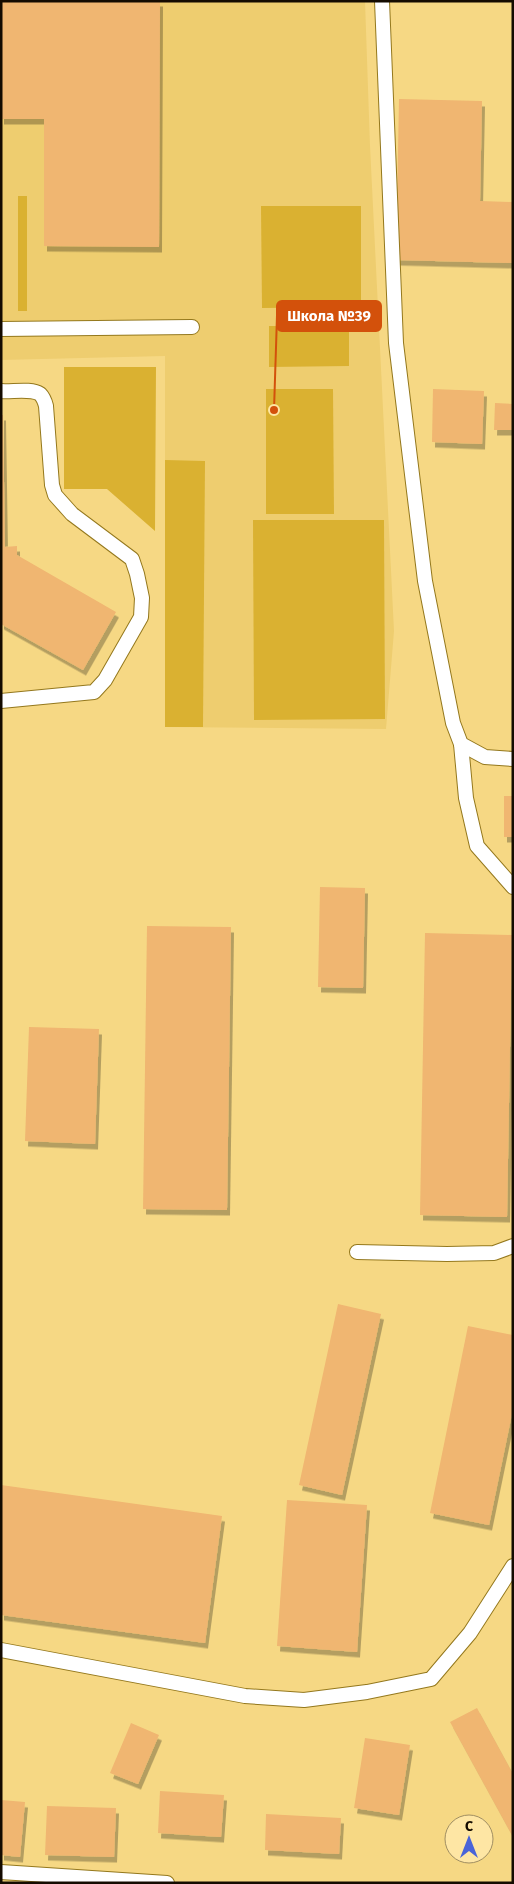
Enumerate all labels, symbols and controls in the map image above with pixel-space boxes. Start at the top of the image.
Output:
callout: Школа №39 [277,301,381,331]
text: Школа №39 [287,307,371,325]
north arrow [444,1814,494,1864]
text: С [465,1818,473,1835]

